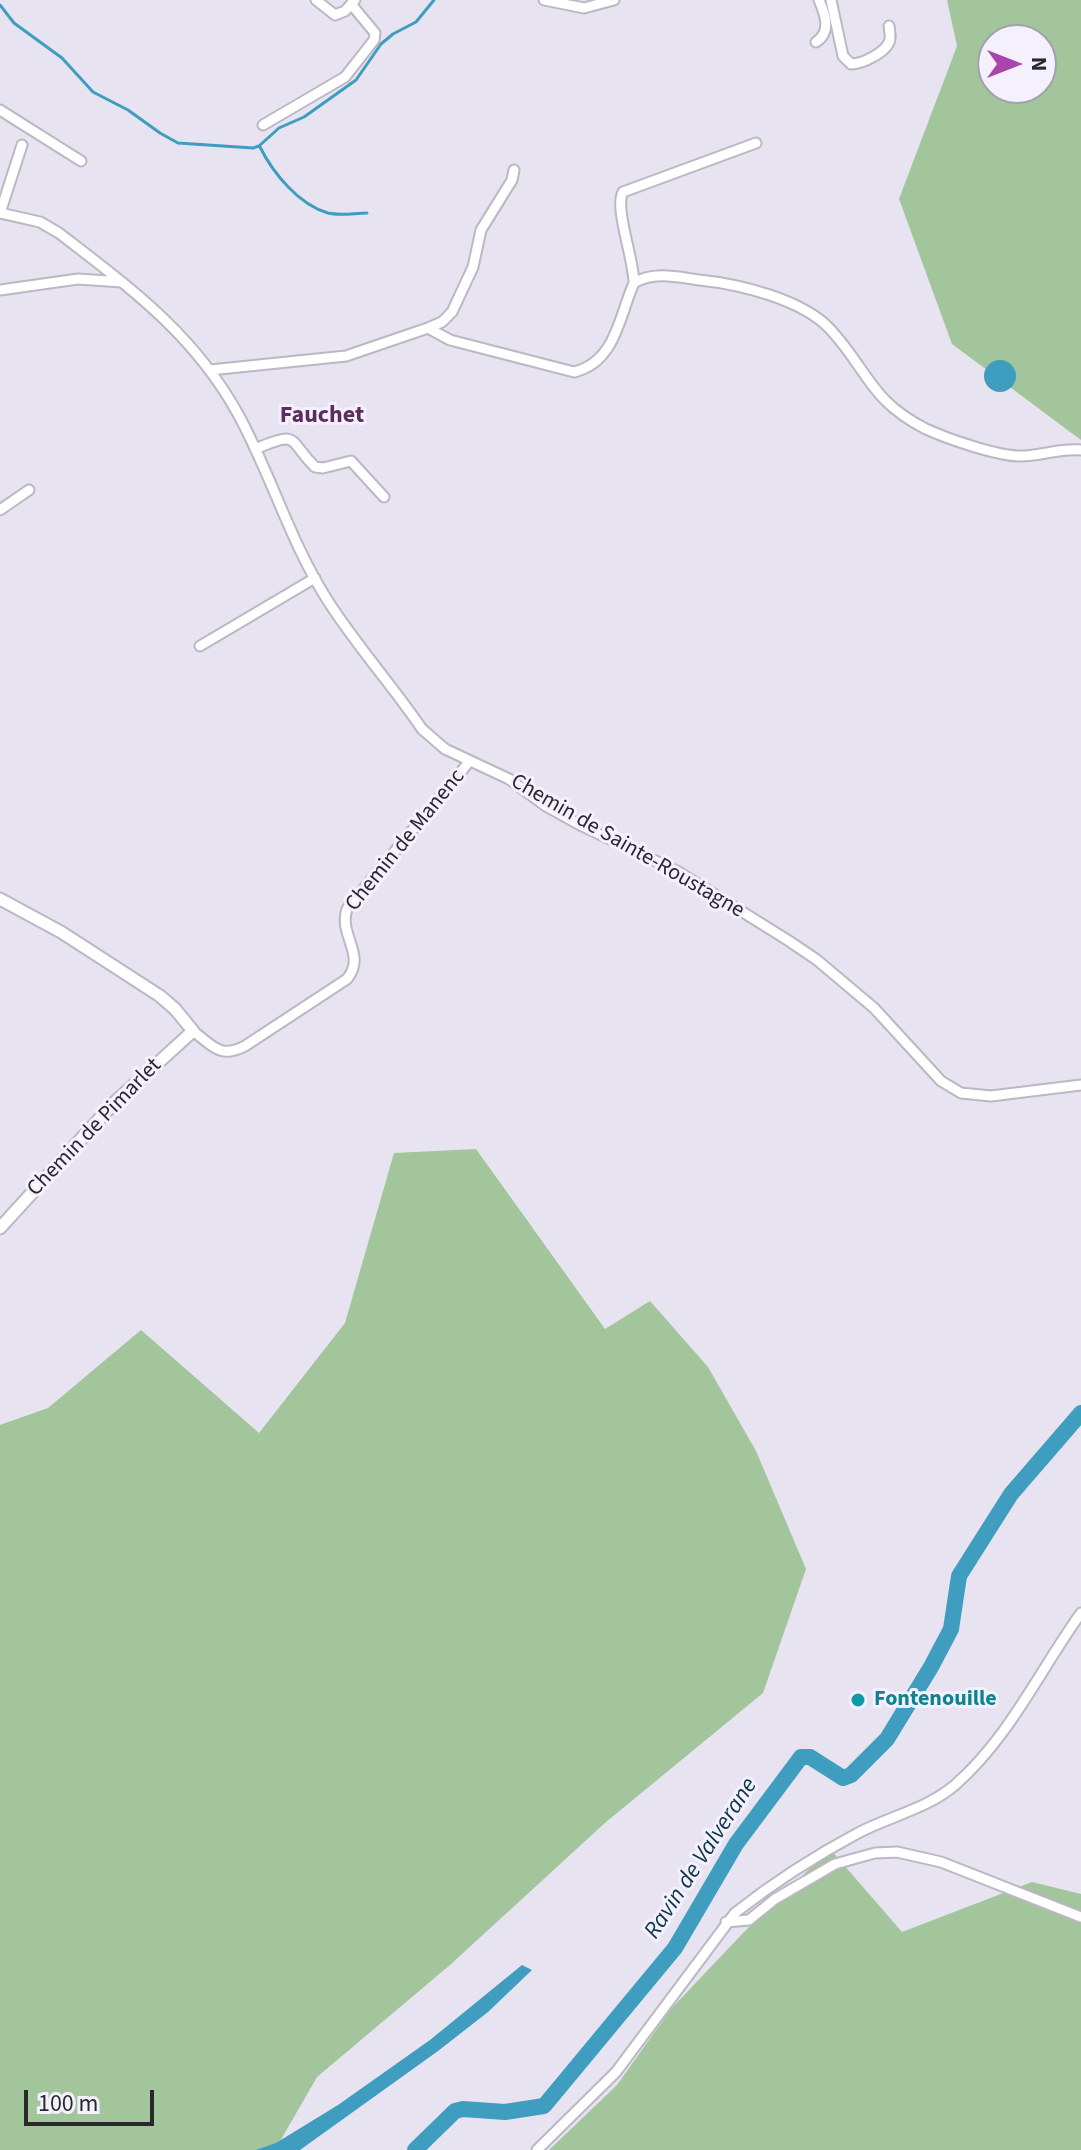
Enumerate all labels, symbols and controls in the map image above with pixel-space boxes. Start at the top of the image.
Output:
north arrow [977,24,1057,104]
text: N [1023,57,1055,71]
district label: Fauchet [280,403,364,431]
street label: Chemin de Manenc [341,765,471,917]
street label: Chemin de Sainte-Roustagne [505,769,749,925]
street label: Chemin de Pimarlet [22,1054,168,1202]
place label: Fontenouille [874,1687,997,1713]
marker: Fontenouille [849,1691,867,1709]
water label: Ravin de Valverane [639,1773,765,1945]
scale bar [28,2074,158,2124]
text: 100 m [38,2086,98,2121]

